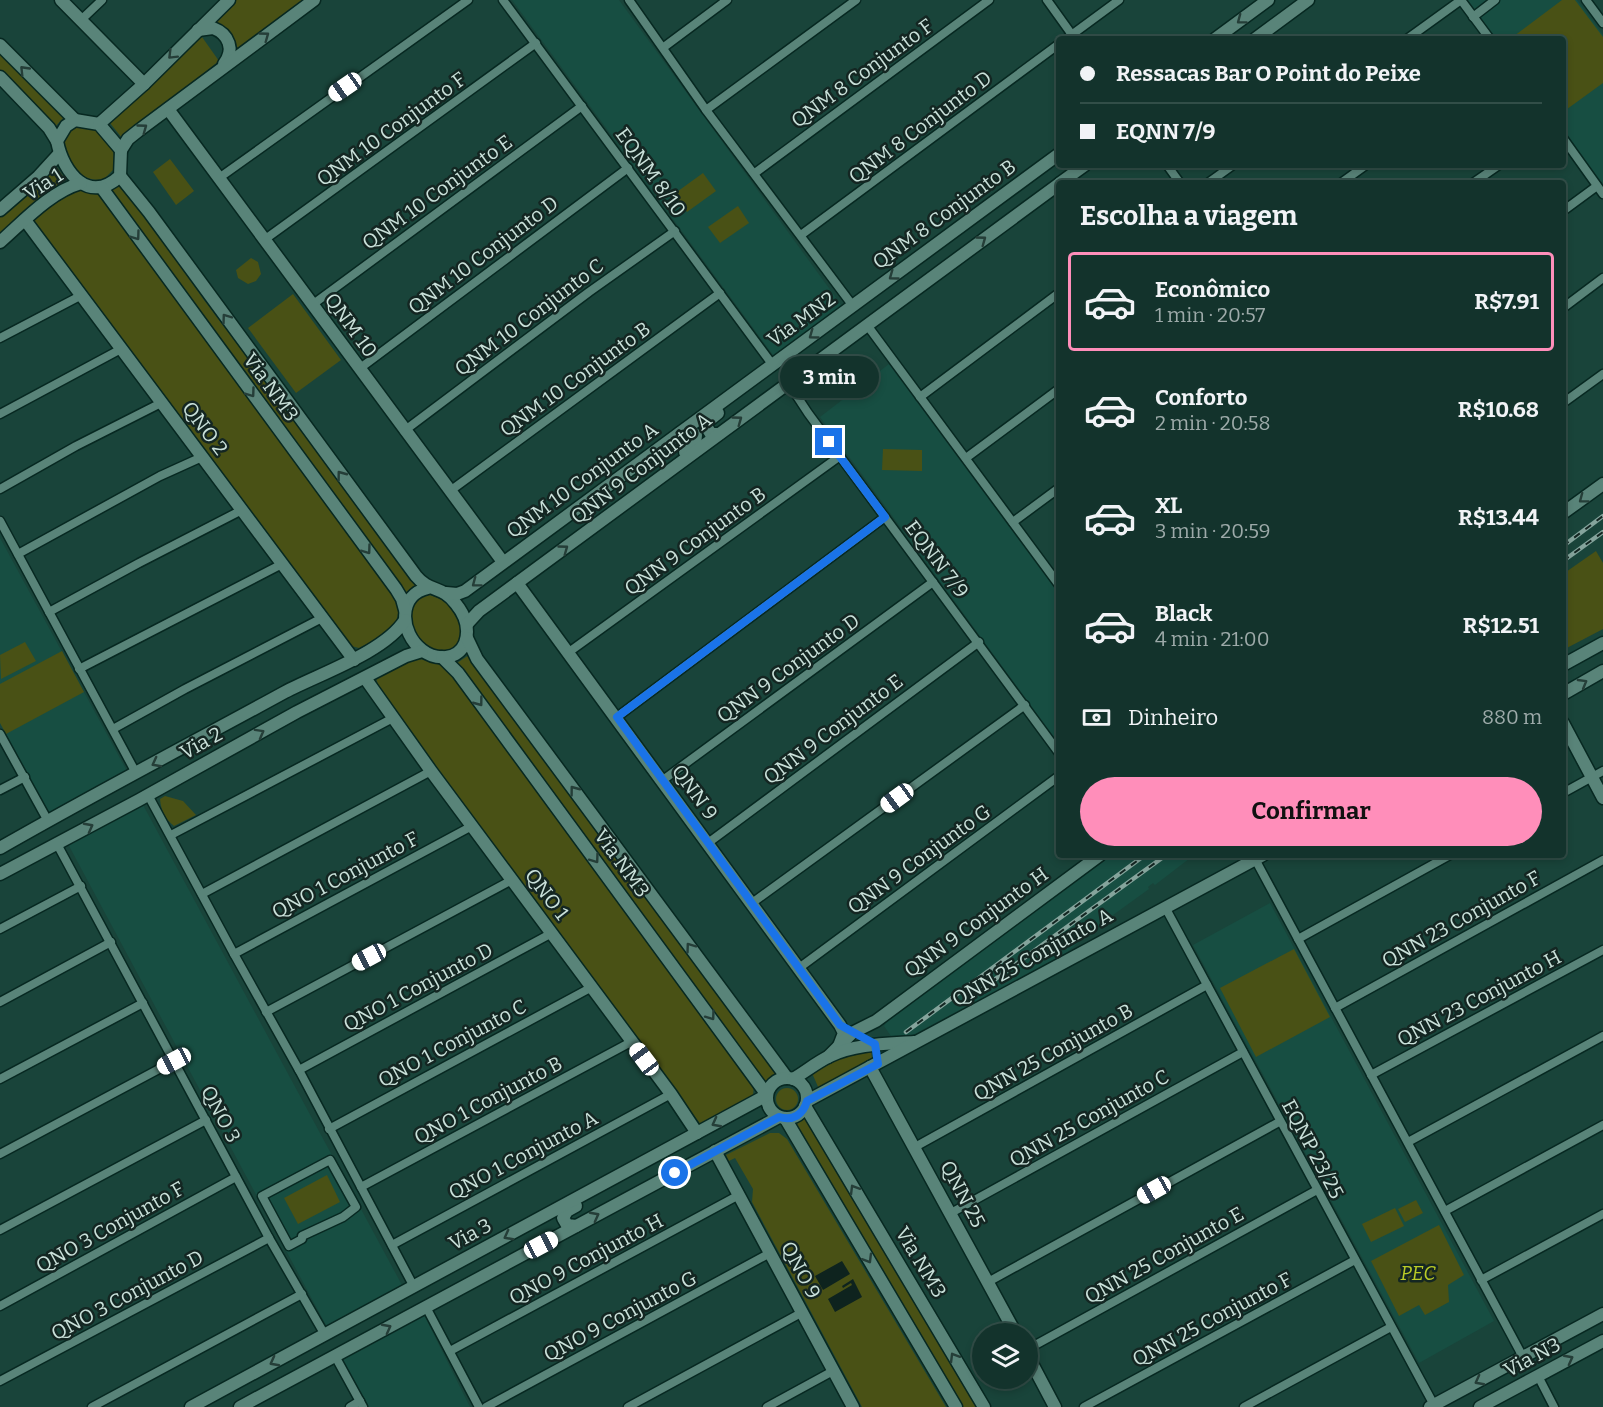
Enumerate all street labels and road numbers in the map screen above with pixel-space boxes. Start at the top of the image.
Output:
street label: QNM 8 Conjunto F [786,13,938,133]
street label: QNM 8 Conjunto D [844,65,997,189]
street label: QNM 10 Conjunto F [312,67,471,192]
street label: EQNM 8/10 [611,123,691,221]
street label: QNM 10 Conjunto E [357,130,517,255]
street label: QNM 8 Conjunto B [868,154,1021,275]
street label: Via 1 [19,163,67,205]
street label: QNM 10 Conjunto D [403,191,563,320]
street label: QNM 10 Conjunto C [450,253,609,382]
street label: Via MN2 [762,286,840,352]
street label: QNM 10 [320,288,382,362]
street label: QNM 10 Conjunto B [495,316,655,442]
street label: Via NM3 [238,348,304,426]
street label: QNO 2 [177,397,233,459]
street label: QNN 9 Conjunto A [566,407,717,530]
street label: QNM 10 Conjunto A [502,417,664,544]
street label: QNN 9 Conjunto B [620,482,771,601]
street label: EQNN 7/9 [900,516,974,602]
street label: QNN 9 Conjunto D [712,608,865,729]
street label: QNN 9 Conjunto E [759,669,908,790]
street label: Via 2 [176,722,226,764]
street label: QNN 9 [667,760,723,824]
street label: QNN 9 Conjunto G [843,799,996,920]
street label: Via NM3 [589,824,655,902]
street label: QNO 1 Conjunto F [268,826,423,925]
street label: QNN 9 Conjunto H [899,862,1053,983]
street label: QNO 1 [520,864,574,924]
street label: QNN 23 Conjunto F [1377,865,1545,973]
street label: QNN 25 Conjunto A [947,902,1118,1012]
street label: QNO 1 Conjunto D [339,937,497,1037]
street label: QNN 23 Conjunto H [1393,945,1566,1052]
street label: QNO 1 Conjunto C [374,994,531,1093]
street label: QNN 25 Conjunto B [969,998,1137,1107]
street label: QNO 1 Conjunto B [410,1051,567,1150]
street label: QNN 25 Conjunto C [1005,1064,1173,1173]
street label: QNO 3 [196,1081,246,1147]
street label: EQNP 23/25 [1277,1095,1349,1203]
street label: QNO 1 Conjunto A [444,1105,603,1205]
street label: QNN 25 [935,1156,991,1232]
street label: QNO 3 Conjunto F [32,1176,189,1279]
street label: QNN 25 Conjunto E [1080,1201,1248,1310]
street label: QNO 9 Conjunto H [505,1208,668,1311]
street label: Via 3 [445,1213,495,1255]
street label: Via NM3 [890,1222,952,1302]
street label: QNO 9 [776,1237,826,1303]
street label: QNO 3 Conjunto D [47,1245,208,1346]
street label: QNO 9 Conjunto G [539,1265,701,1367]
street label: QNN 25 Conjunto F [1128,1267,1296,1372]
street label: Via N3 [1500,1332,1564,1382]

